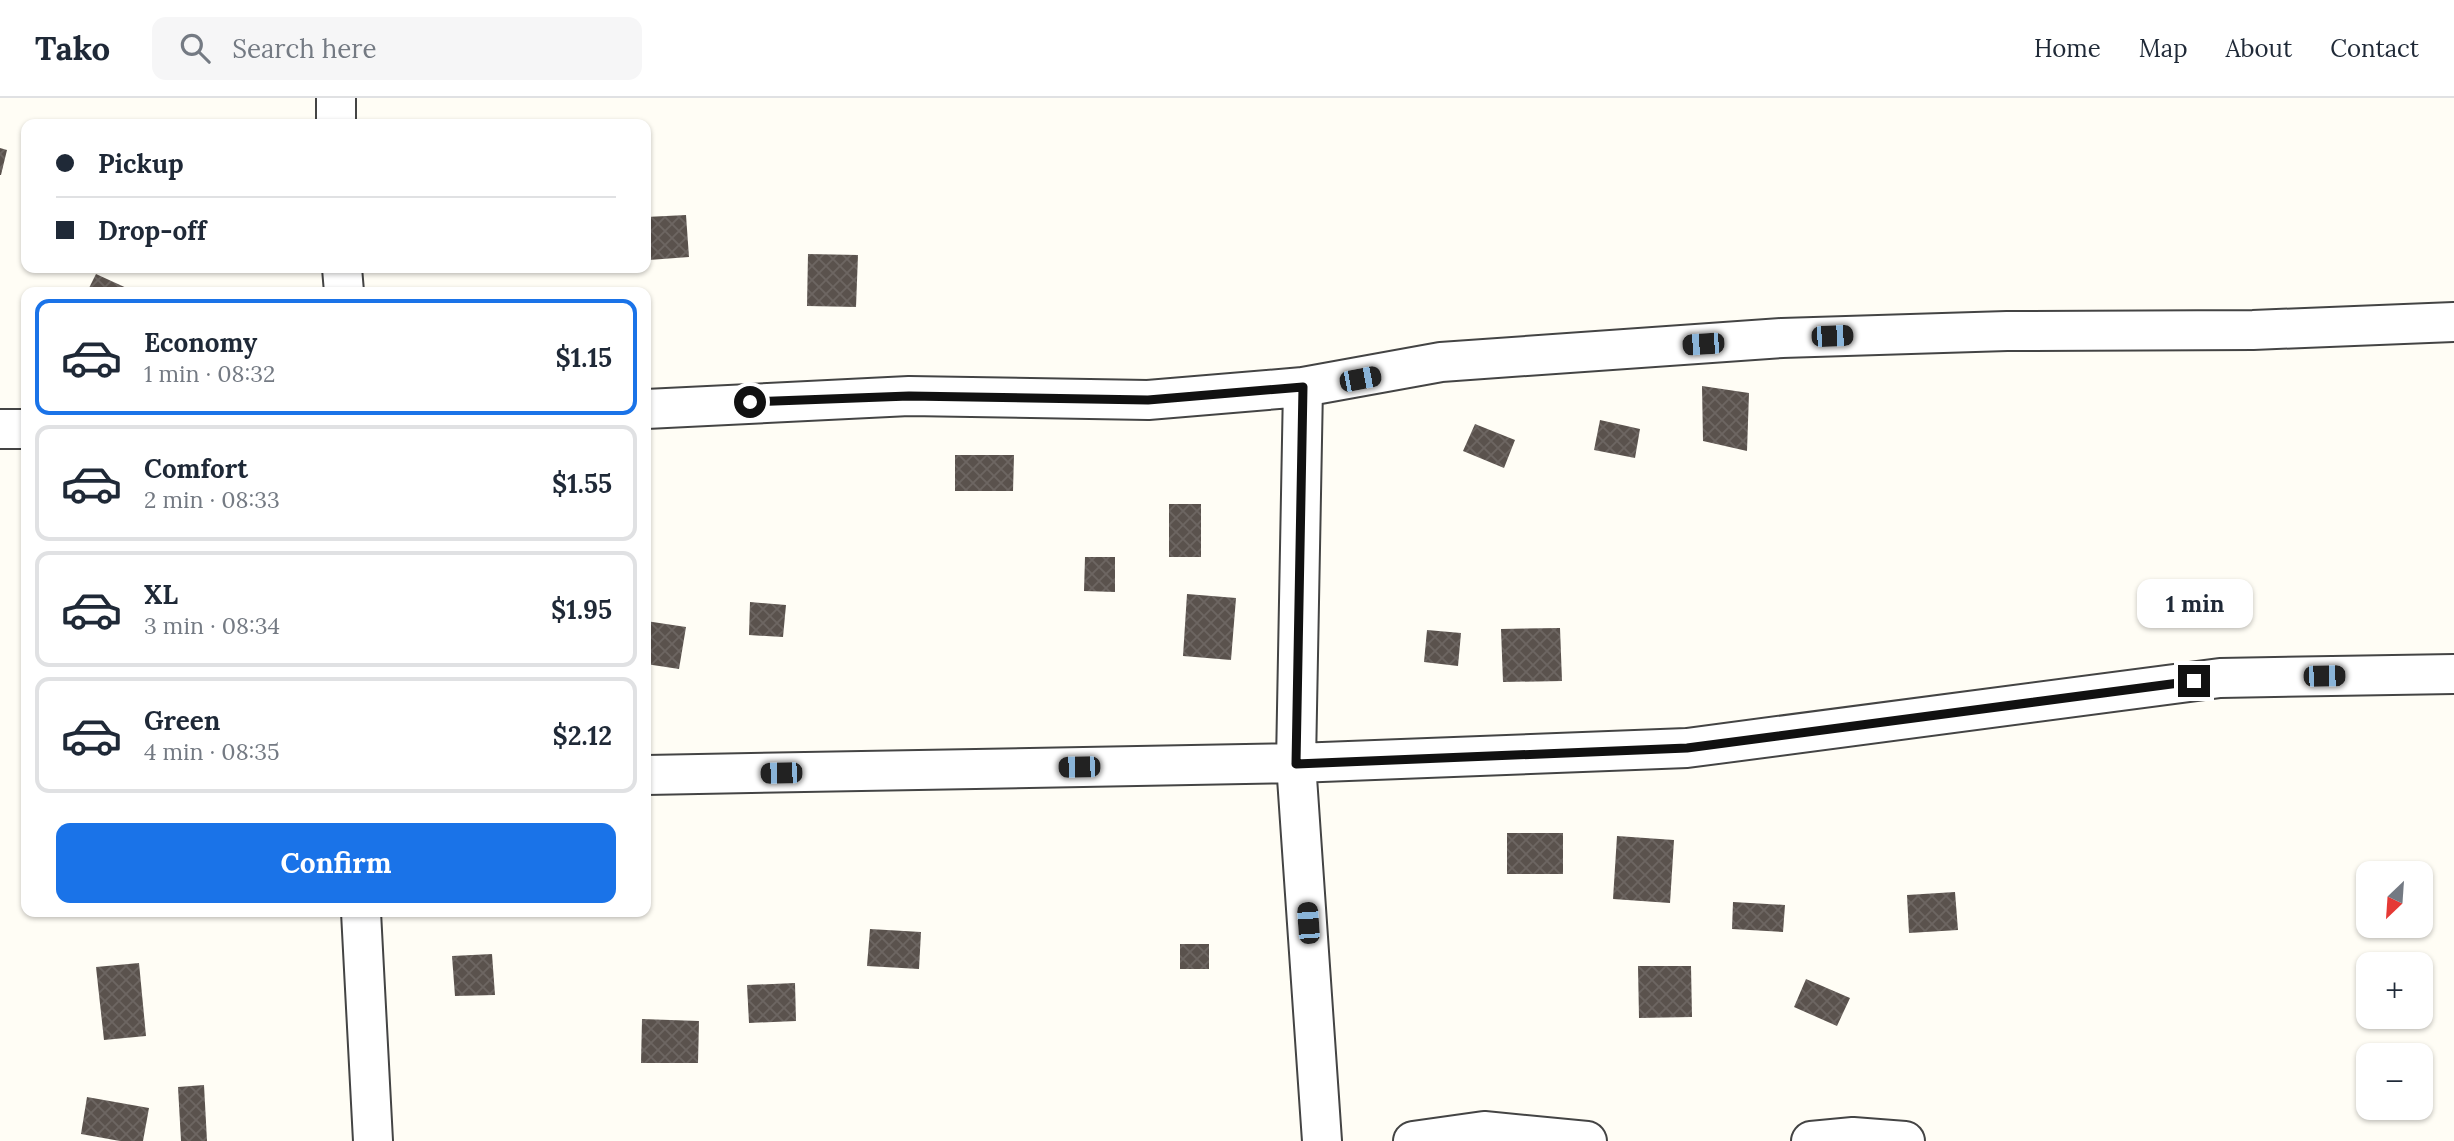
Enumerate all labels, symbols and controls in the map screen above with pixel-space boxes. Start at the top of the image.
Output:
search box [152,17,642,80]
text: Tako [35,27,110,69]
icon: search [176,29,214,67]
text: Search here [232,32,377,65]
text: Home [2034,33,2101,64]
text: Map [2139,33,2188,64]
text: About [2226,33,2292,64]
text: Contact [2330,33,2419,64]
text: Pickup [98,147,184,180]
text: Drop-off [98,214,206,247]
car [1811,325,1854,347]
icon: car [60,326,123,389]
text: Economy [144,326,257,359]
car [1682,332,1725,356]
text: $1.15 [556,341,612,374]
text: 1 min · 08:32 [144,359,275,388]
car [1338,365,1383,393]
route start [734,386,766,418]
icon: car [60,452,123,515]
text: Comfort [144,452,248,485]
text: $1.55 [552,467,612,500]
text: 2 min · 08:33 [144,485,280,514]
icon: car [60,578,123,641]
text: XL [144,578,178,611]
callout: 1 min [2136,580,2252,628]
text: 1 min [2166,589,2224,618]
text: $1.95 [551,593,612,626]
text: 3 min · 08:34 [144,611,280,640]
route end [2178,665,2210,697]
car [2303,665,2346,687]
icon: car [60,704,123,767]
text: Green [144,704,220,737]
text: $2.12 [552,719,612,752]
text: 4 min · 08:35 [144,737,280,766]
car [1058,756,1101,778]
car [760,762,803,784]
button: Confirm [56,823,616,903]
north arrow [2356,861,2432,938]
map controls [2356,861,2433,1120]
car [1297,901,1320,945]
button: + [2356,952,2433,1029]
button: − [2356,1043,2433,1120]

